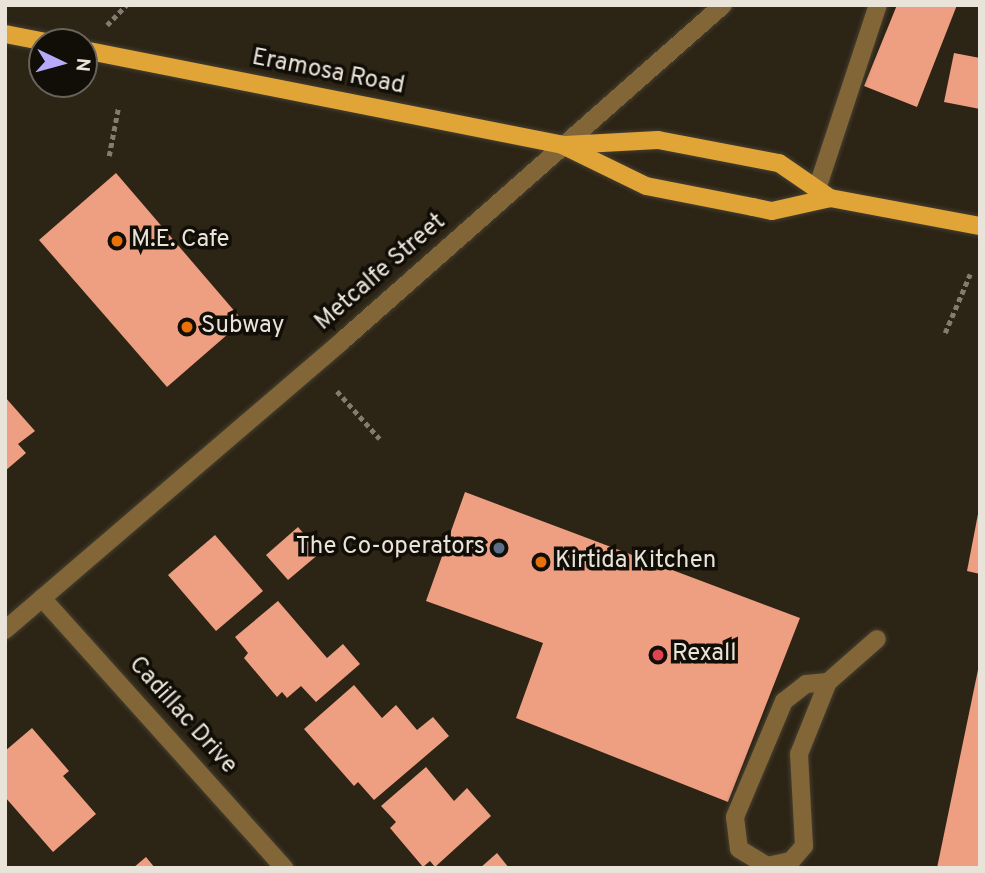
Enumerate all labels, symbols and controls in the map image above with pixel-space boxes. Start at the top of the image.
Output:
north arrow [28,28,98,98]
street label: Eramosa Road [249,44,407,102]
text: N [69,57,94,73]
street label: Metcalfe Street [310,208,452,338]
place label: M.E. Cafe [131,227,229,255]
marker: M.E. Cafe [109,233,125,249]
place label: Subway [201,313,284,341]
marker: Subway [179,319,195,335]
place label: The Co-operators [296,534,485,562]
marker: The Co-operators [491,540,507,556]
place label: Kirtida Kitchen [555,548,716,576]
marker: Kirtida Kitchen [533,554,549,570]
place label: Rexall [672,641,737,669]
marker: Rexall [650,647,666,663]
street label: Cadillac Drive [122,651,242,781]

